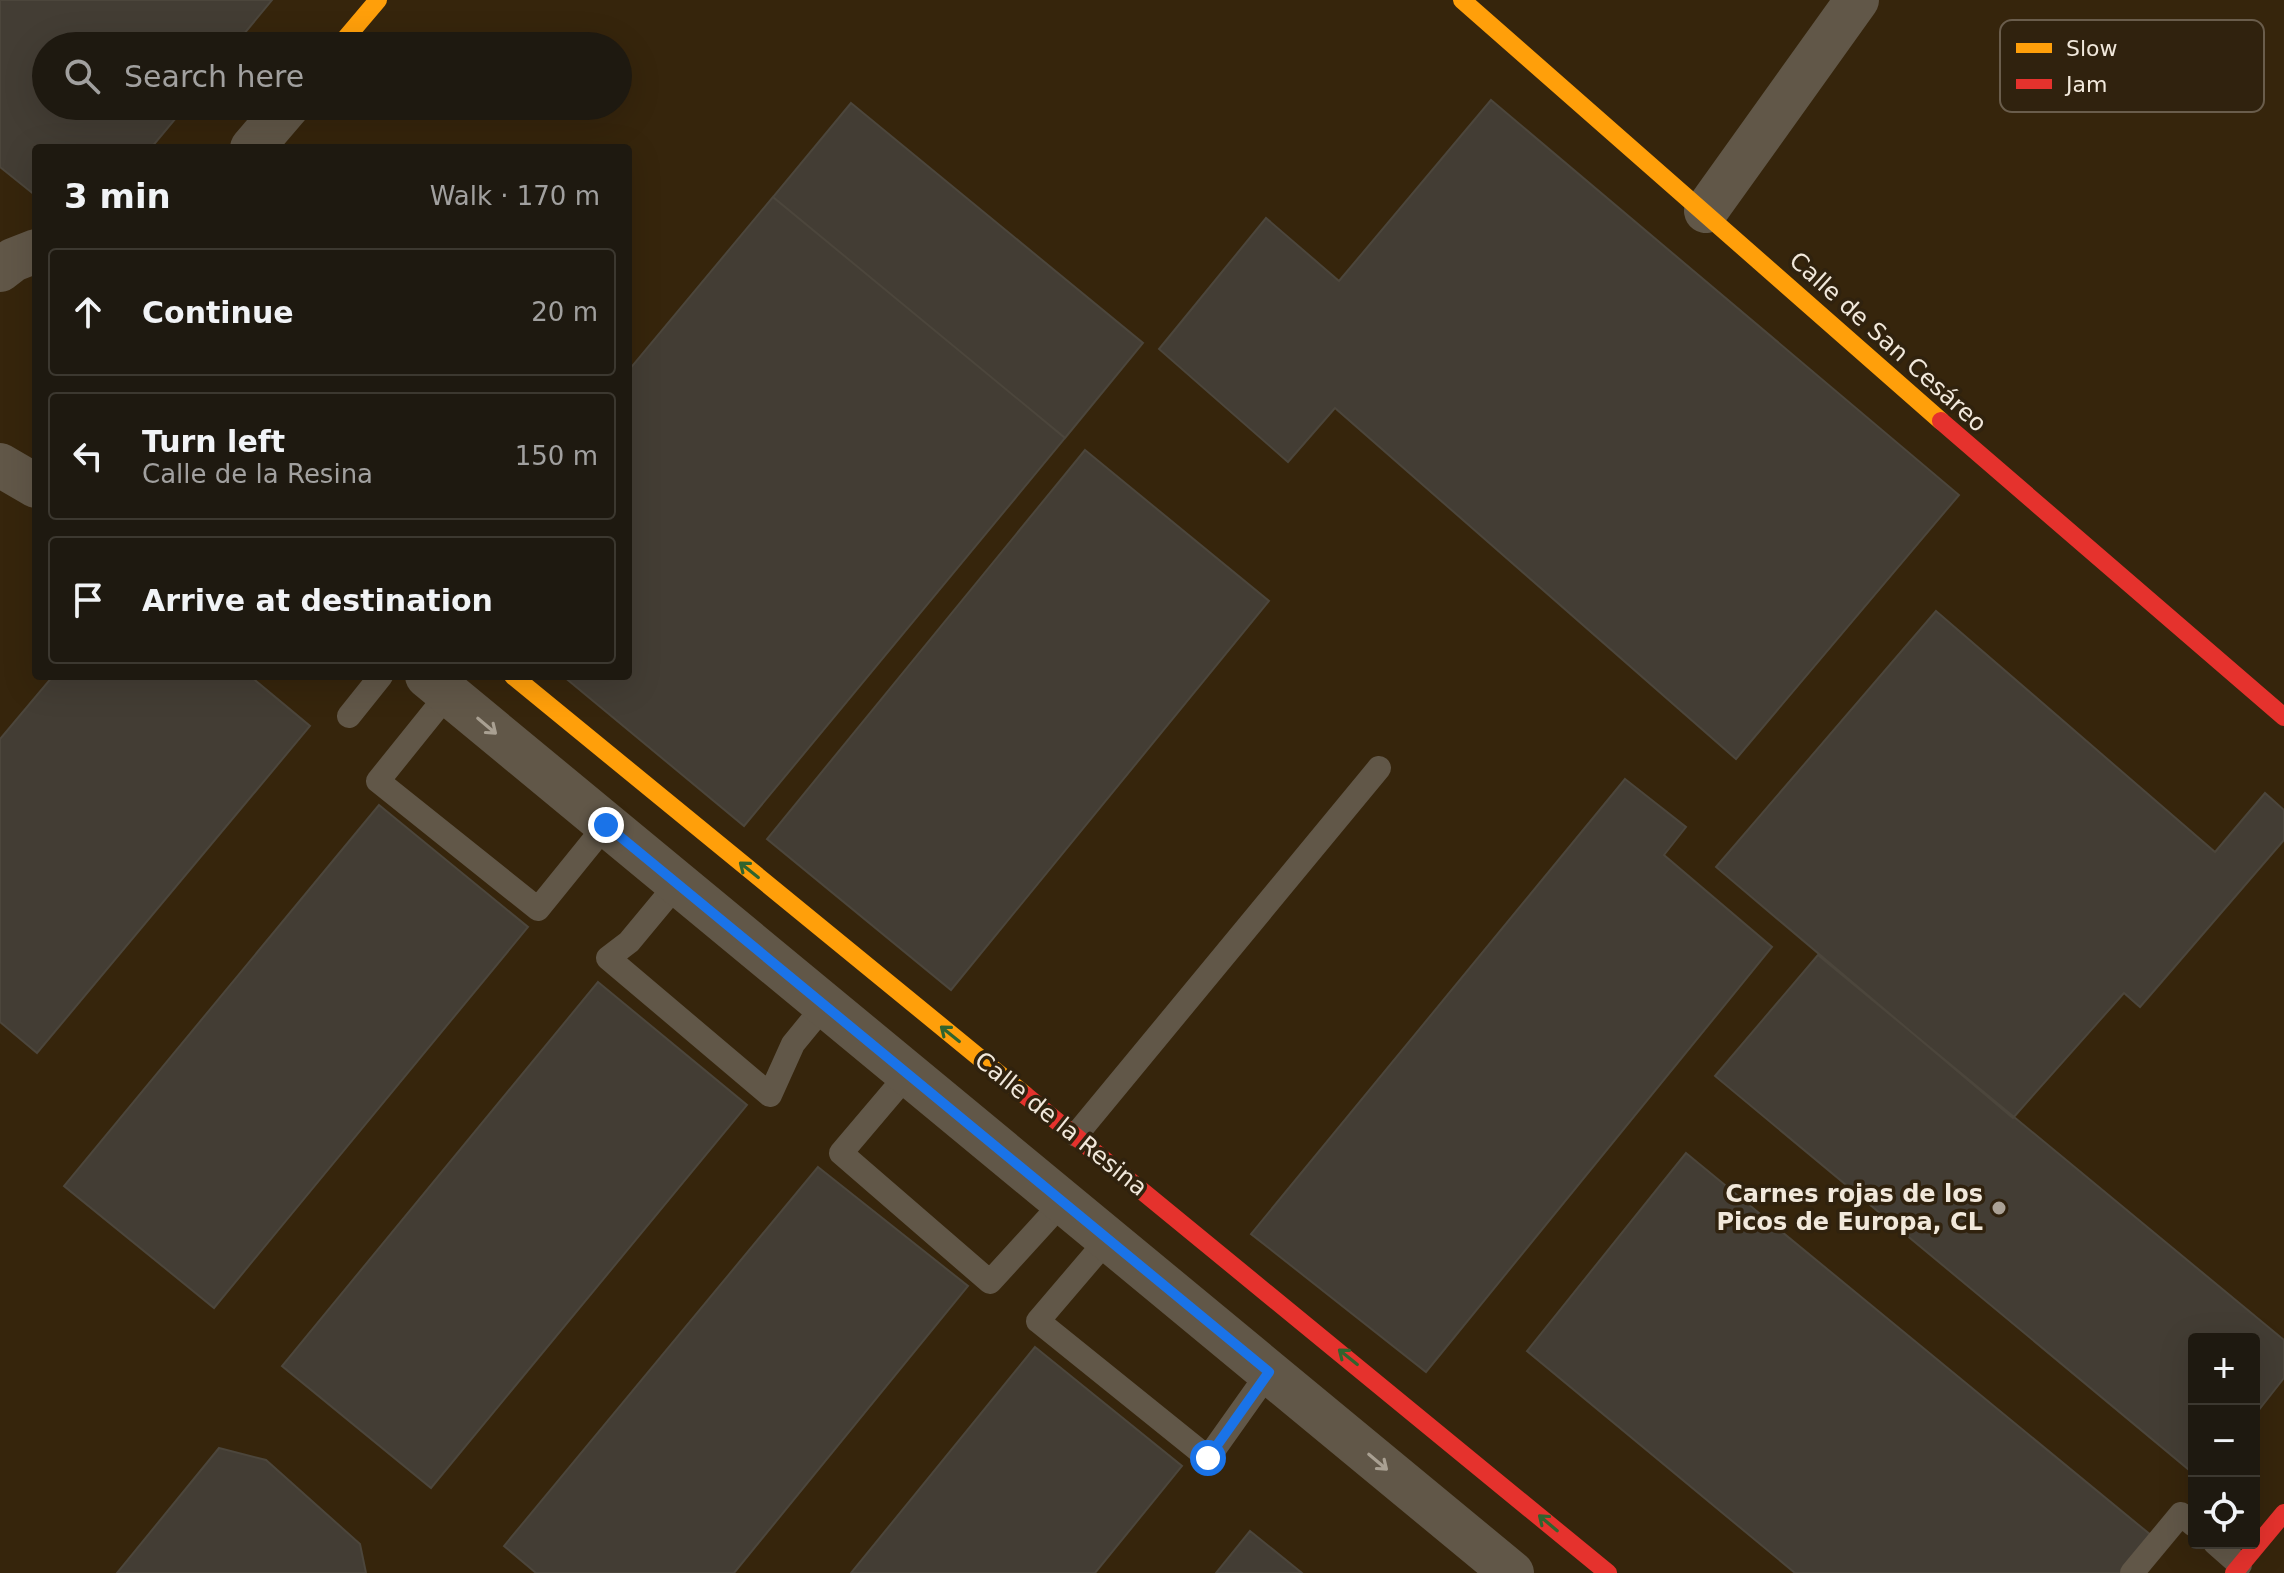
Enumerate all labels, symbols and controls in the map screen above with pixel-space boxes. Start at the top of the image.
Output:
legend [2000,20,2264,112]
search box [32,32,632,120]
text: Slow [2066,36,2118,61]
icon: search [60,54,104,98]
text: Search here [124,59,304,94]
text: Jam [2064,72,2107,97]
text: 3 min [64,176,171,216]
text: Walk · 170 m [430,181,600,211]
street label: Calle de San Cesáreo [1784,246,1992,438]
icon: ahead [66,290,110,334]
text: Continue [142,295,294,330]
text: 20 m [531,297,598,327]
text: Turn left [142,424,285,459]
icon: left [66,434,110,478]
text: 150 m [515,441,598,471]
text: Calle de la Resina [142,459,373,489]
icon: arrive [66,578,110,622]
text: Arrive at destination [142,583,493,618]
one-way arrow [476,717,497,735]
route end [588,807,624,843]
one-way arrow [739,861,760,879]
one-way arrow [940,1026,961,1043]
street label: Calle de la Resina [969,1046,1153,1202]
place label: Carnes rojas de los Picos de Europa, CL [1716,1180,1983,1236]
marker: Carnes rojas de los Picos de Europa, CL [1990,1199,2008,1217]
map controls [2188,1333,2260,1549]
button: + [2188,1333,2260,1405]
one-way arrow [1338,1348,1359,1366]
button: − [2188,1405,2260,1477]
route start [1190,1440,1226,1476]
one-way arrow [1367,1453,1388,1471]
button: locate [2188,1477,2260,1549]
one-way arrow [1538,1514,1559,1532]

